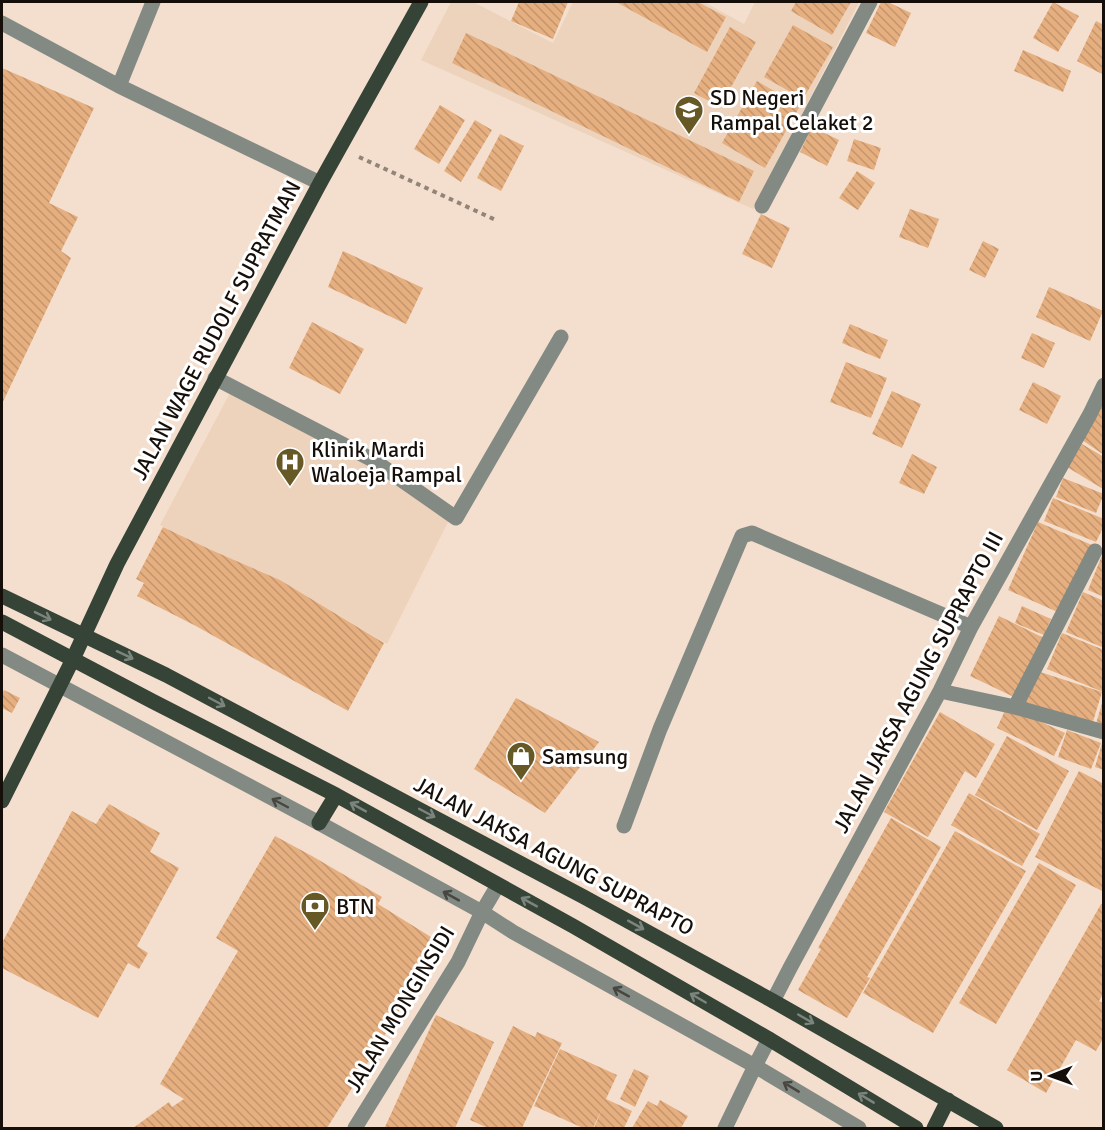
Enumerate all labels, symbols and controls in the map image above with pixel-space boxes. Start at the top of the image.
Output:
place label: SD Negeri Rampal Celaket 2 [710,84,874,136]
school or university icon: SD Negeri Rampal Celaket 2 [673,94,705,136]
street label: JALAN WAGE RUDOLF SUPRATMAN [125,176,307,484]
place label: Klinik Mardi Waloeja Rampal [311,436,462,488]
hospital icon: Klinik Mardi Waloeja Rampal [274,446,306,488]
street label: JALAN JAKSA AGUNG SUPRAPTO III [827,527,1009,837]
one-way arrow [33,610,51,622]
one-way arrow [115,650,133,662]
one-way arrow [208,697,226,708]
shop icon: Samsung [505,740,537,782]
place label: Samsung [542,743,628,770]
street label: JALAN JAKSA AGUNG SUPRAPTO [409,771,699,941]
one-way arrow [272,797,289,809]
one-way arrow [350,801,367,813]
one-way arrow [418,807,435,819]
one-way arrow [443,889,460,901]
bank icon: BTN [299,890,331,932]
place label: BTN [336,893,375,920]
one-way arrow [520,896,538,907]
one-way arrow [626,920,644,931]
street label: JALAN MONGINSIDI [340,921,460,1097]
one-way arrow [613,986,630,998]
one-way arrow [690,992,707,1004]
one-way arrow [797,1014,814,1026]
north arrow [1021,1046,1081,1106]
text: U [1027,1071,1047,1082]
one-way arrow [783,1081,800,1093]
one-way arrow [858,1092,875,1104]

